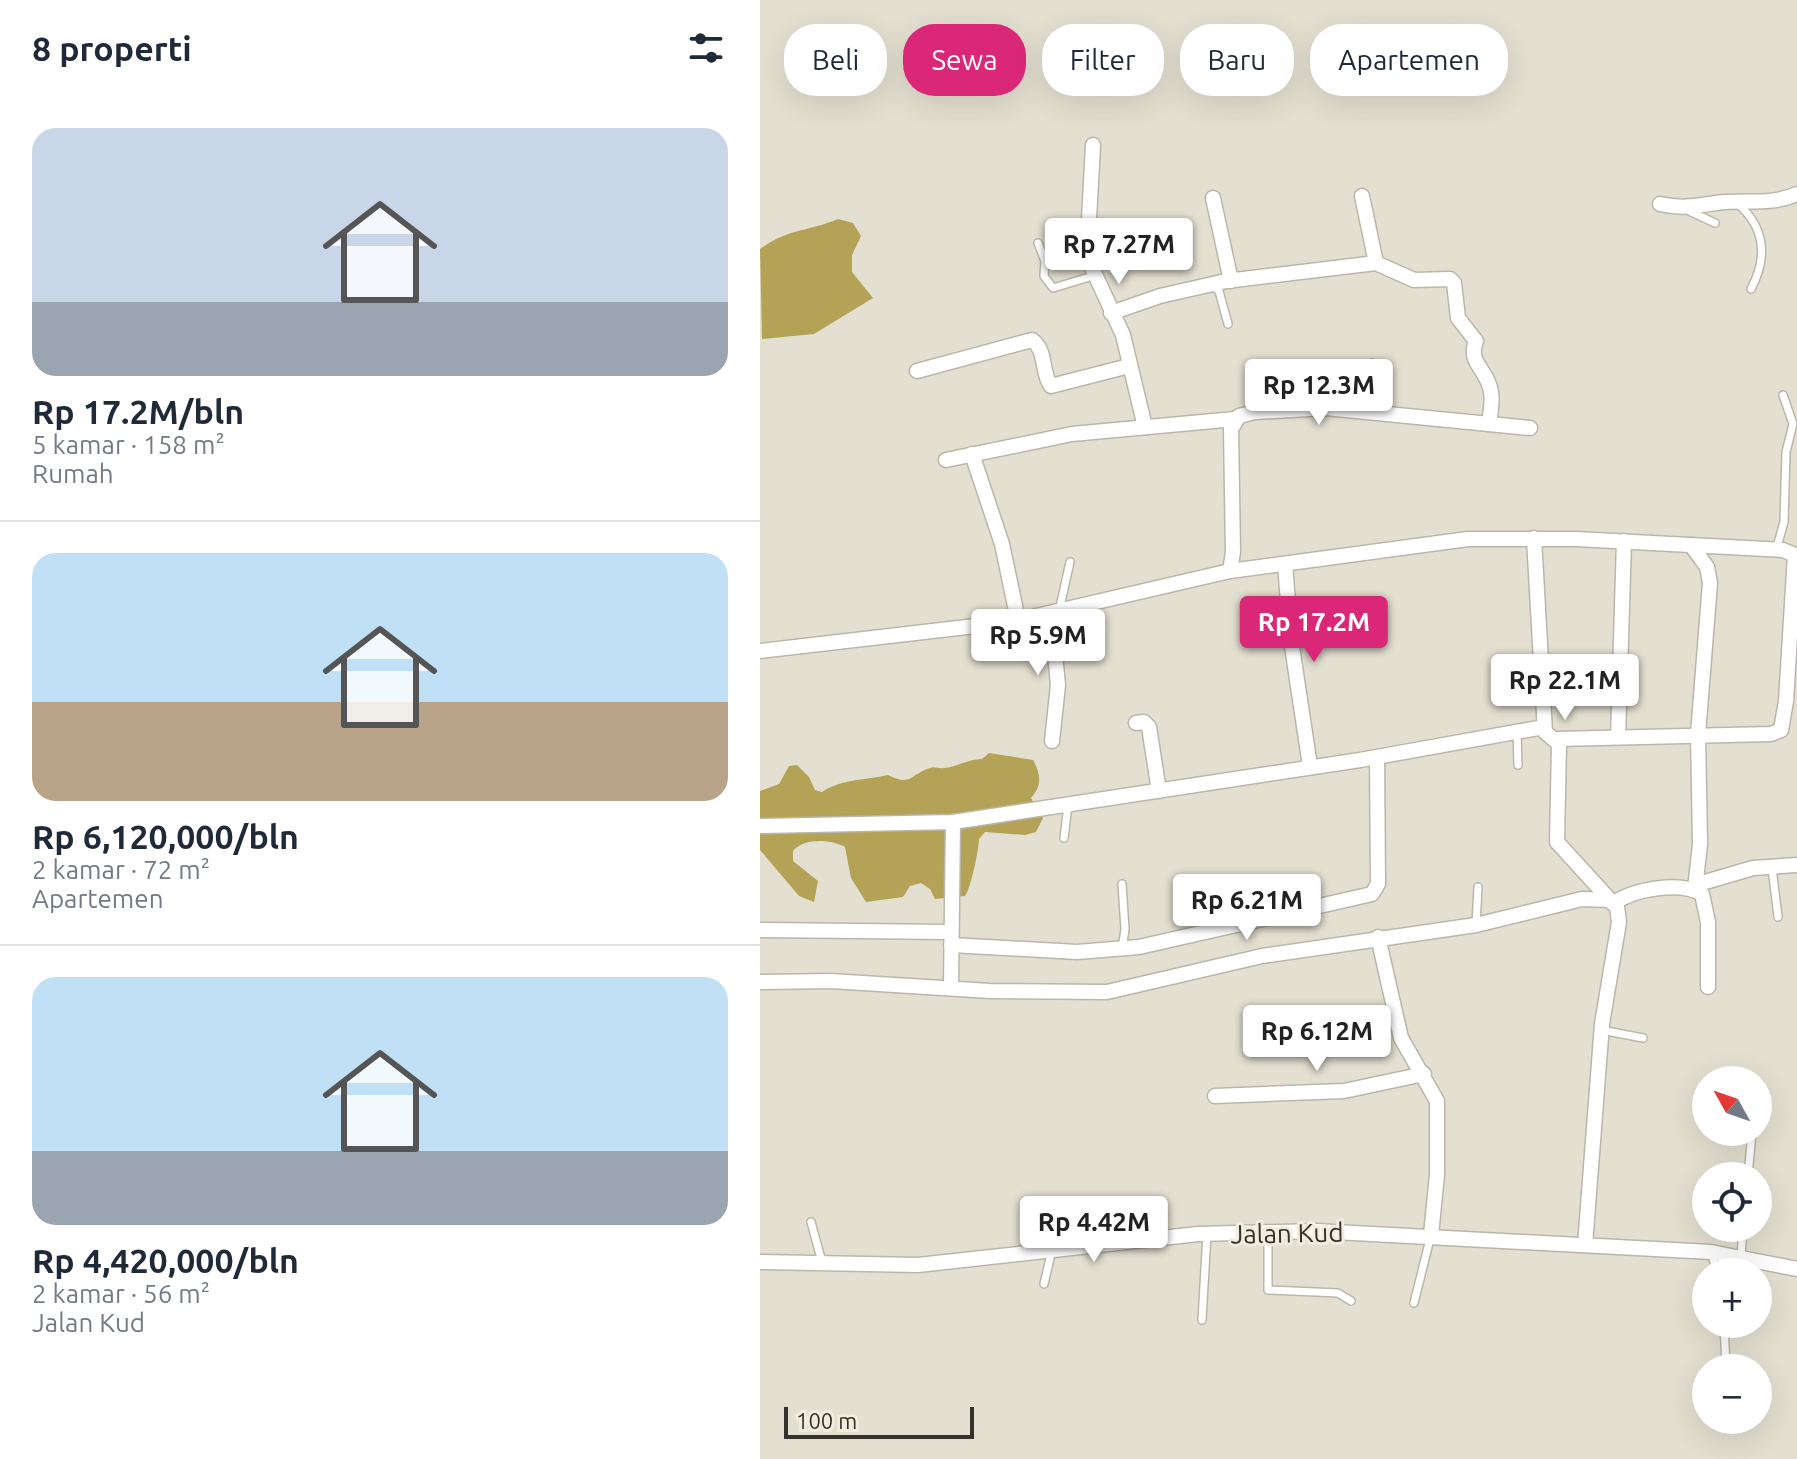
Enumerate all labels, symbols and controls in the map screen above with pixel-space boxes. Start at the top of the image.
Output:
chip: Beli [784,24,887,96]
chip: Sewa [903,24,1026,96]
chip: Filter [1042,24,1164,96]
chip: Baru [1180,24,1294,96]
chip: Apartemen [1310,24,1508,96]
icon: filters [684,26,728,70]
text: 8 properti [32,29,192,67]
icon: home [308,180,452,324]
pin: Rp 7.27M [1036,218,1202,286]
text: Rp 7.27M [1063,229,1175,258]
pin: Rp 12.3M [1236,359,1402,427]
text: Rp 12.3M [1263,370,1375,399]
text: Rp 17.2M/bln [32,392,244,430]
text: 5 kamar · 158 m² [32,430,225,459]
text: Rumah [32,459,114,488]
pin: Rp 17.2M [1231,596,1397,664]
icon: home [308,605,452,749]
text: Rp 17.2M [1258,607,1370,636]
pin: Rp 5.9M [964,609,1112,677]
text: Rp 5.9M [989,620,1087,649]
pin: Rp 22.1M [1482,654,1648,722]
text: Rp 22.1M [1509,665,1621,694]
text: Rp 6,120,000/bln [32,817,299,855]
text: 2 kamar · 72 m² [32,855,210,884]
pin: Rp 6.21M [1164,874,1330,942]
text: Apartemen [32,884,163,913]
text: Rp 6.21M [1191,885,1303,914]
pin: Rp 6.12M [1234,1005,1400,1073]
text: Rp 6.12M [1261,1016,1373,1045]
icon: home [308,1029,452,1173]
north arrow [1692,1066,1772,1146]
map controls [1692,1066,1772,1434]
button: locate [1692,1162,1772,1242]
pin: Rp 4.42M [1011,1196,1177,1264]
text: Rp 4.42M [1038,1207,1150,1236]
street label: Jalan Kud [1230,1218,1344,1248]
text: Rp 4,420,000/bln [32,1241,299,1279]
button: + [1692,1258,1772,1338]
text: 2 kamar · 56 m² [32,1279,210,1308]
text: Jalan Kud [32,1308,145,1337]
button: − [1692,1354,1772,1434]
scale bar [784,1403,974,1439]
text: 100 m [796,1408,857,1433]

